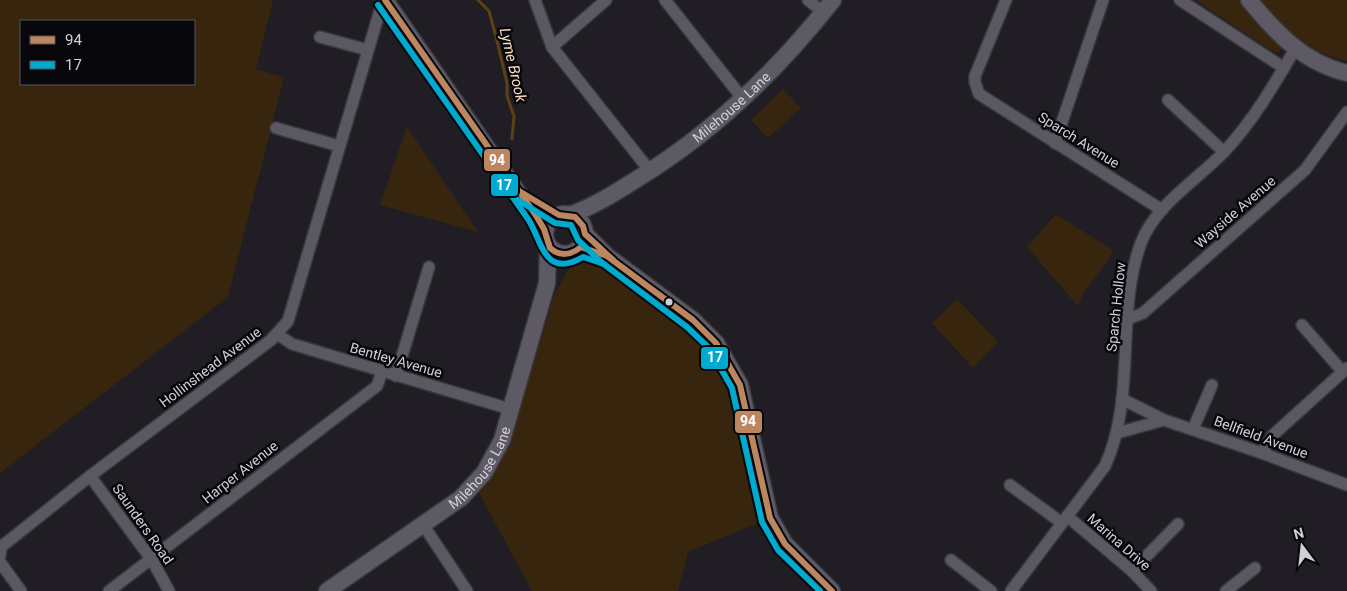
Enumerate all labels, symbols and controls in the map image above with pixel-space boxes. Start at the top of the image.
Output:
legend [20,20,195,85]
water label: Lyme Brook [496,26,530,105]
text: 94 [65,31,82,49]
text: 17 [65,56,82,74]
street label: Milehouse Lane [689,69,774,146]
street label: Sparch Avenue [1035,109,1123,171]
line badge: 94 [483,148,511,172]
text: 94 [489,152,505,168]
line badge: 17 [490,173,519,197]
street label: Wayside Avenue [1191,173,1279,251]
text: 17 [496,177,512,193]
street label: Sparch Hollow [1103,261,1129,353]
unlabelled marker [664,297,674,307]
street label: Hollinshead Avenue [156,324,264,410]
street label: Bentley Avenue [348,339,444,381]
line badge: 17 [700,346,729,370]
text: 17 [707,349,723,365]
line badge: 94 [734,410,763,434]
text: 94 [740,413,756,429]
street label: Bellfield Avenue [1212,413,1310,461]
street label: Milehouse Lane [446,425,513,512]
street label: Harper Avenue [199,437,281,507]
street label: Saunders Road [109,481,177,567]
street label: Marina Drive [1084,510,1154,574]
north arrow [1277,521,1327,571]
text: N [1292,524,1305,542]

